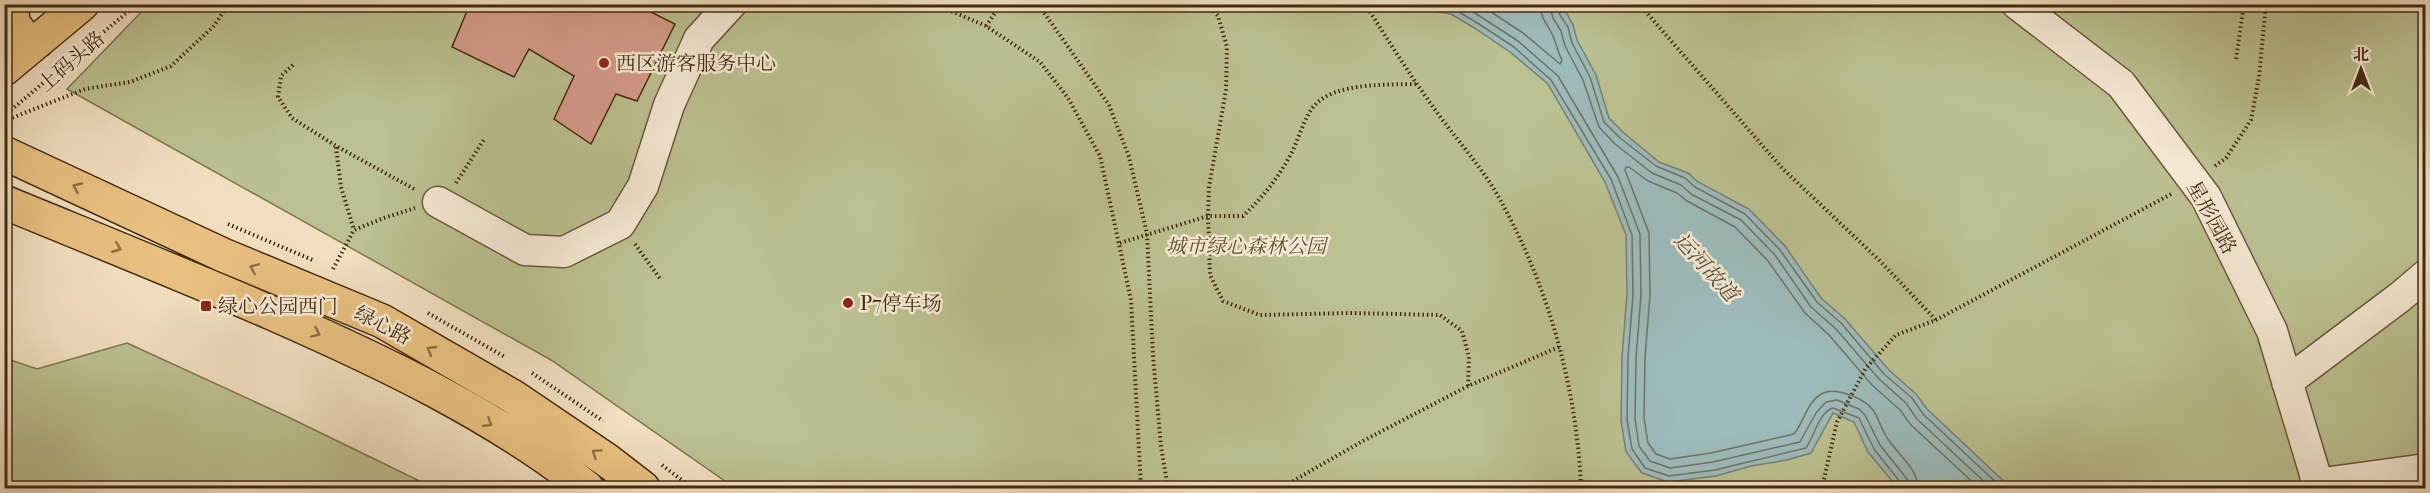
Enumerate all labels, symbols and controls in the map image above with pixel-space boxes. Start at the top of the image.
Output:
street label: 上码头路 [34,26,109,96]
north arrow [2331,39,2391,99]
text: 北 [2353,45,2369,64]
place label: 西区游客服务中心 [616,52,776,75]
marker: 西区游客服务中心 [597,56,611,70]
street label: 星形园路 [2182,177,2241,258]
one-way arrow [72,182,83,194]
water label: 运河故道 [1669,228,1745,308]
park label: 城市绿心森林公园 [1166,235,1329,258]
one-way arrow [111,241,122,253]
one-way arrow [250,263,261,275]
place label: P7停车场 [860,292,942,315]
place label: 绿心公园西门 [218,295,338,318]
marker: P7停车场 [841,296,855,310]
marker: 绿心公园西门 [199,299,213,313]
street label: 绿心路 [351,302,415,349]
one-way arrow [309,325,320,337]
one-way arrow [427,345,437,357]
one-way arrow [482,415,493,426]
one-way arrow [592,449,603,460]

